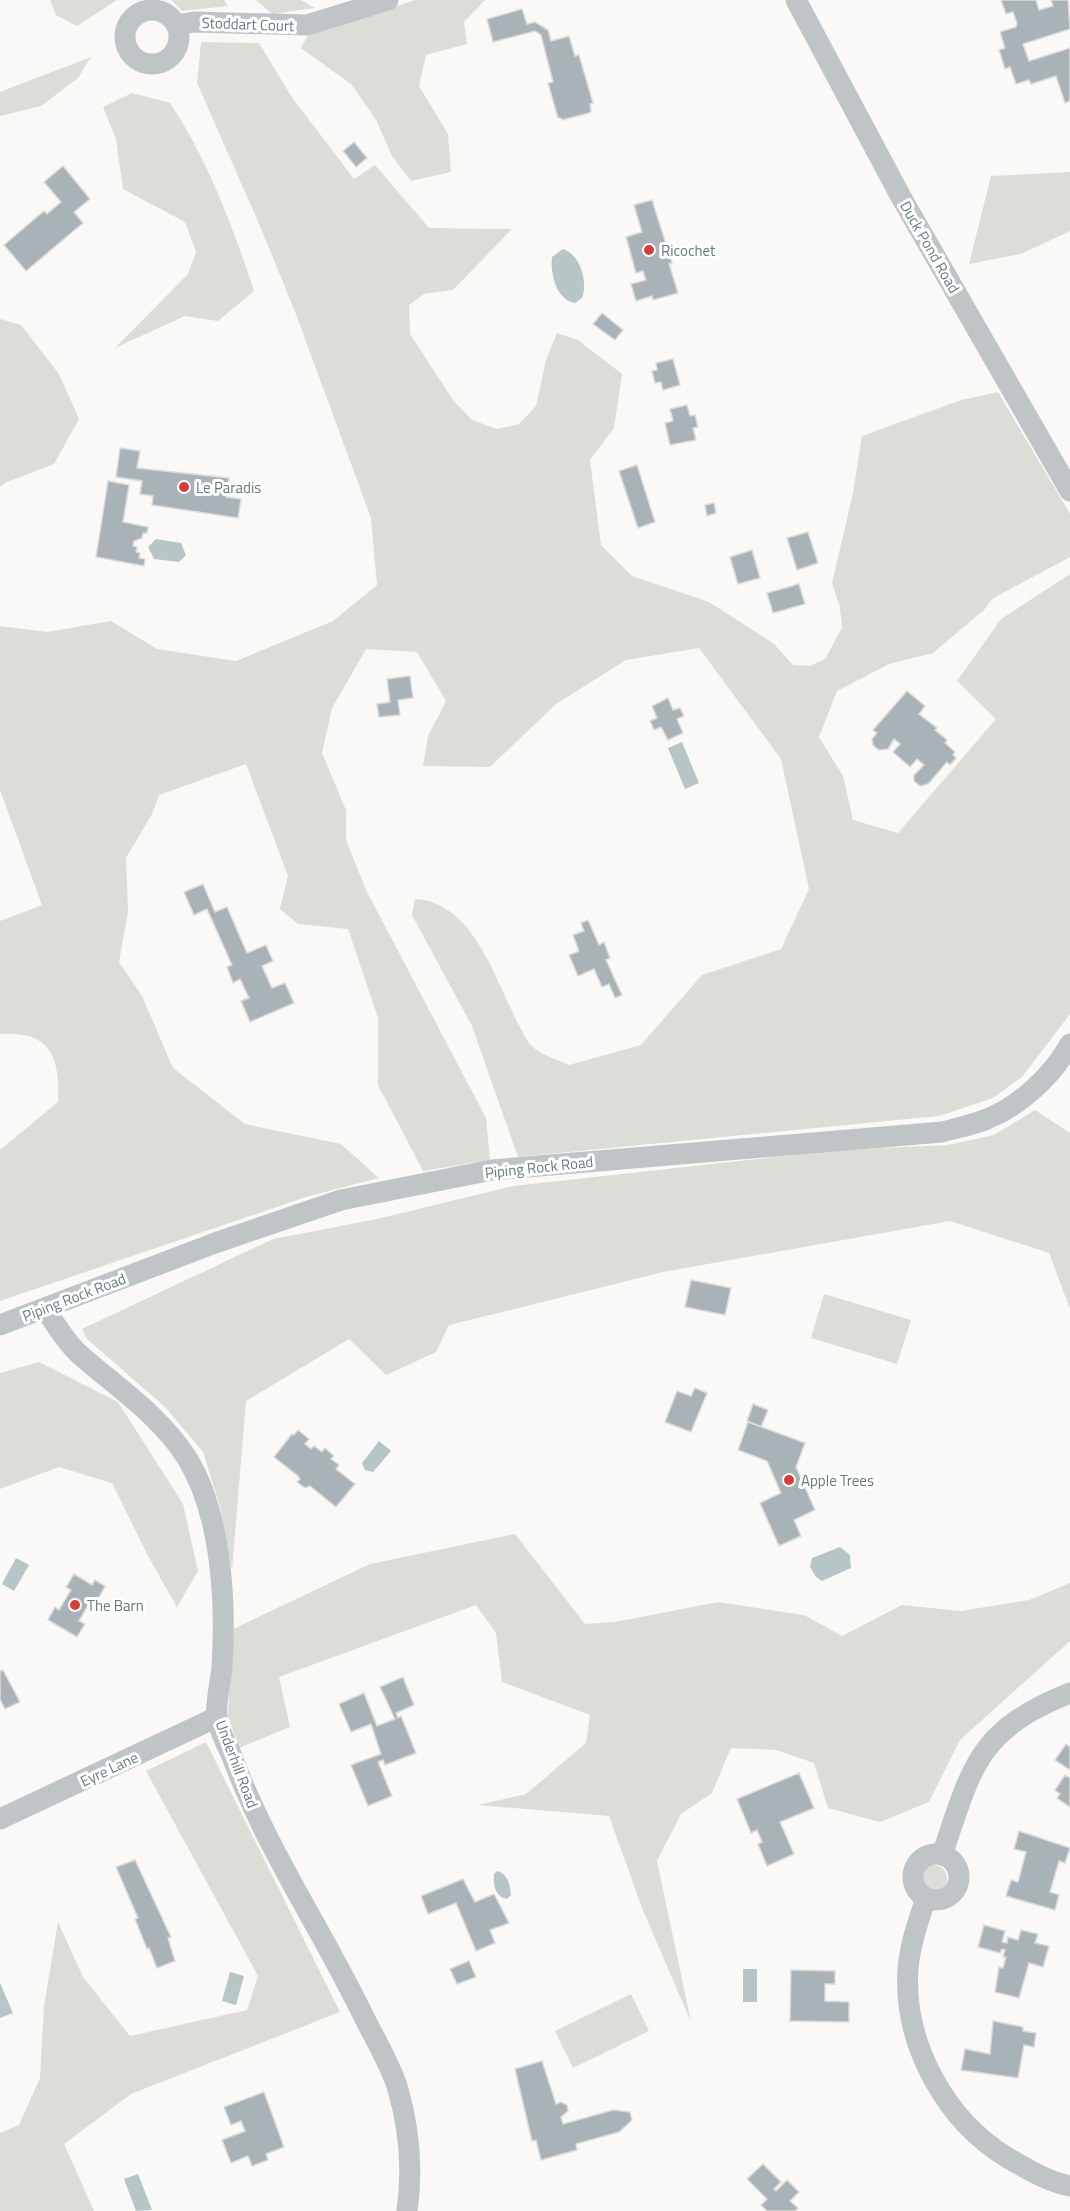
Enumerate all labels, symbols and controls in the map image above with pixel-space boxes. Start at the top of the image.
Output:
street label: Stoddart Court [201,11,295,37]
street label: Duck Pond Road [894,197,966,297]
place label: Ricochet [661,239,716,262]
marker: Ricochet [642,243,656,257]
place label: Le Paradis [196,476,261,499]
marker: Le Paradis [177,480,191,494]
street label: Piping Rock Road [484,1150,594,1184]
street label: Piping Rock Road [19,1267,129,1327]
place label: Apple Trees [801,1469,874,1492]
marker: Apple Trees [782,1473,796,1487]
place label: The Barn [87,1594,144,1617]
marker: The Barn [68,1598,82,1612]
street label: Underhill Road [210,1717,264,1811]
street label: Eyre Lane [76,1746,142,1792]

